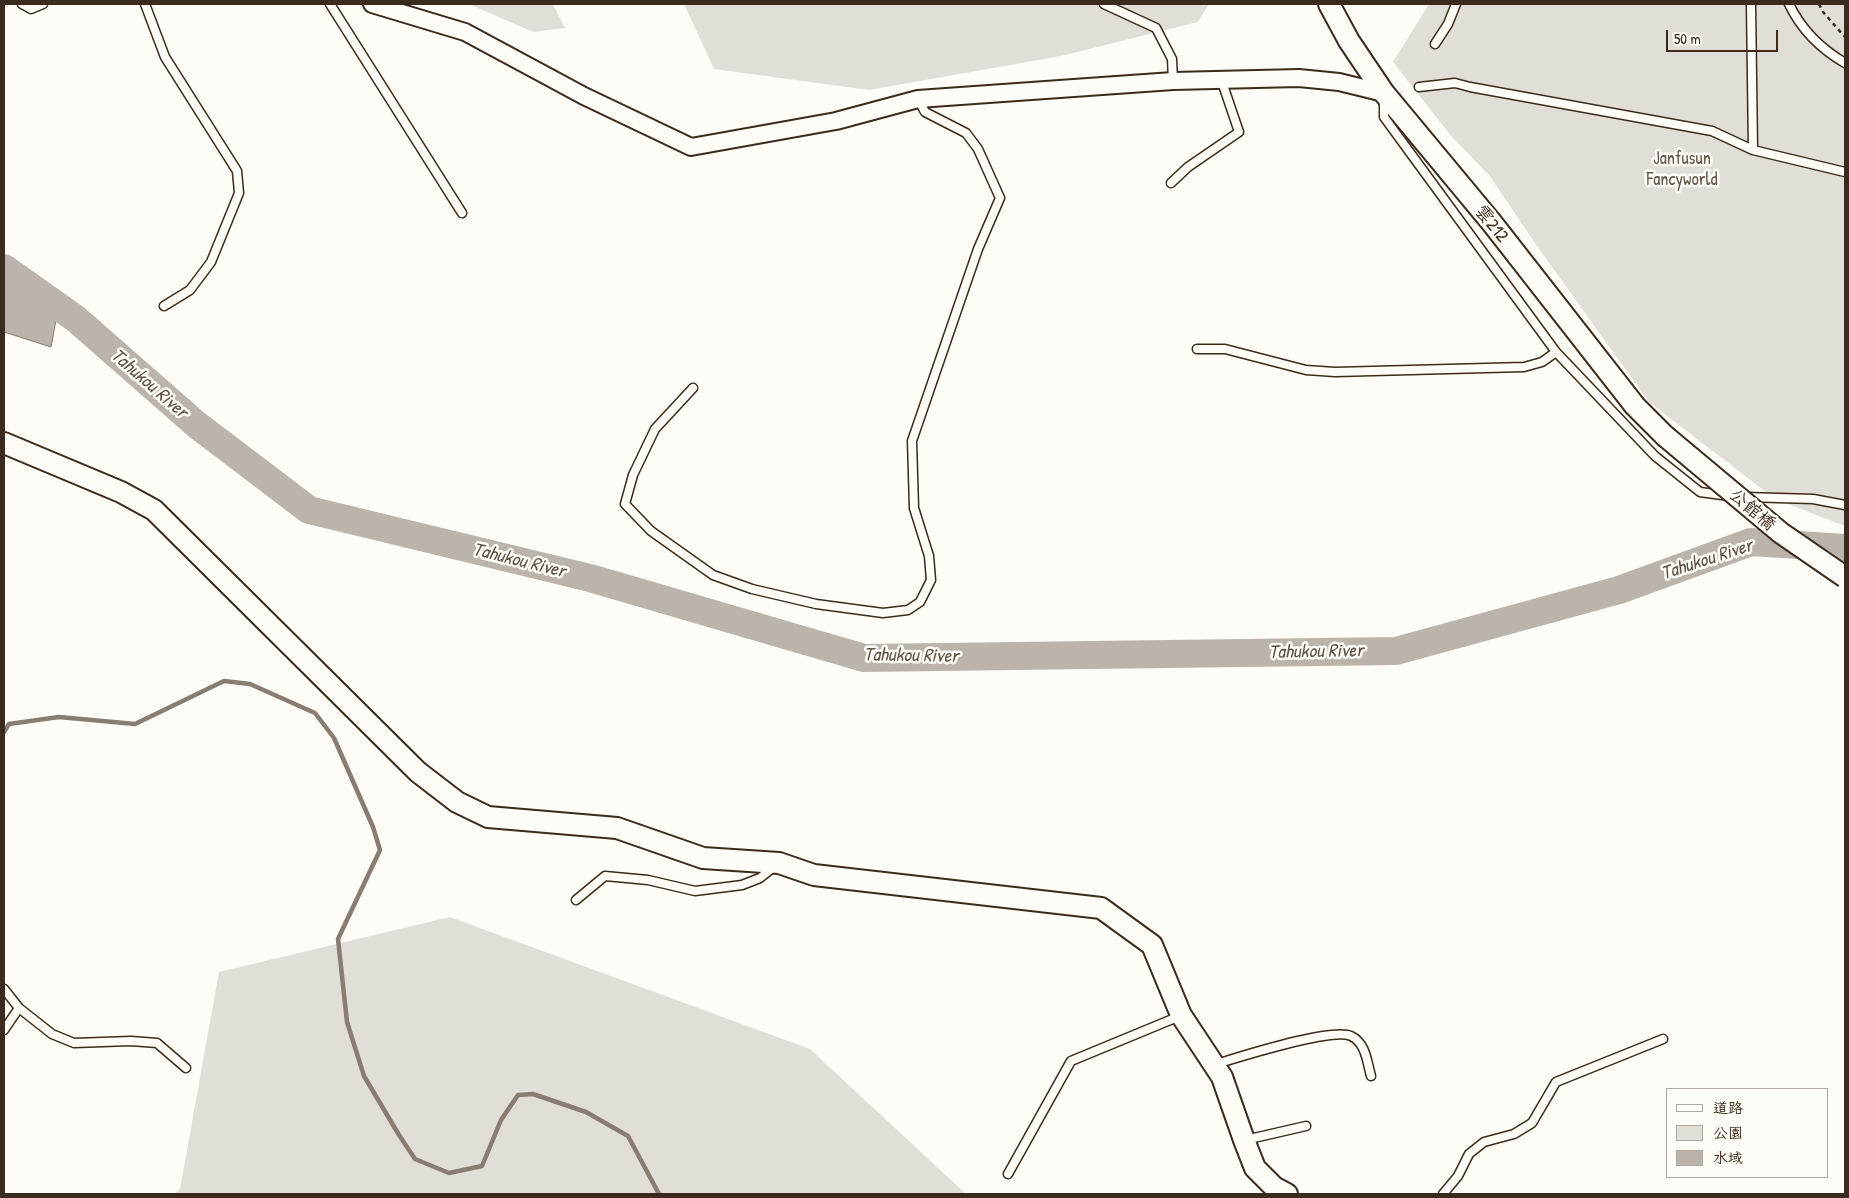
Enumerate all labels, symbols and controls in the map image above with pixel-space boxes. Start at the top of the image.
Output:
scale bar [1669,20,1782,52]
text: 50 m [1674,28,1701,49]
park label: Janfusun Fancyworld [1647,148,1717,190]
street label: 雲212 [1470,201,1512,247]
water label: Tahukou River [106,344,192,424]
street label: 公館橋 [1724,484,1780,536]
water label: Tahukou River [1658,535,1756,585]
water label: Tahukou River [470,538,568,584]
water label: Tahukou River [1268,640,1364,664]
water label: Tahukou River [863,644,959,668]
legend [1666,1088,1829,1178]
text: 道路 [1713,1097,1743,1118]
text: 公園 [1713,1122,1743,1143]
text: 水域 [1713,1147,1743,1168]

